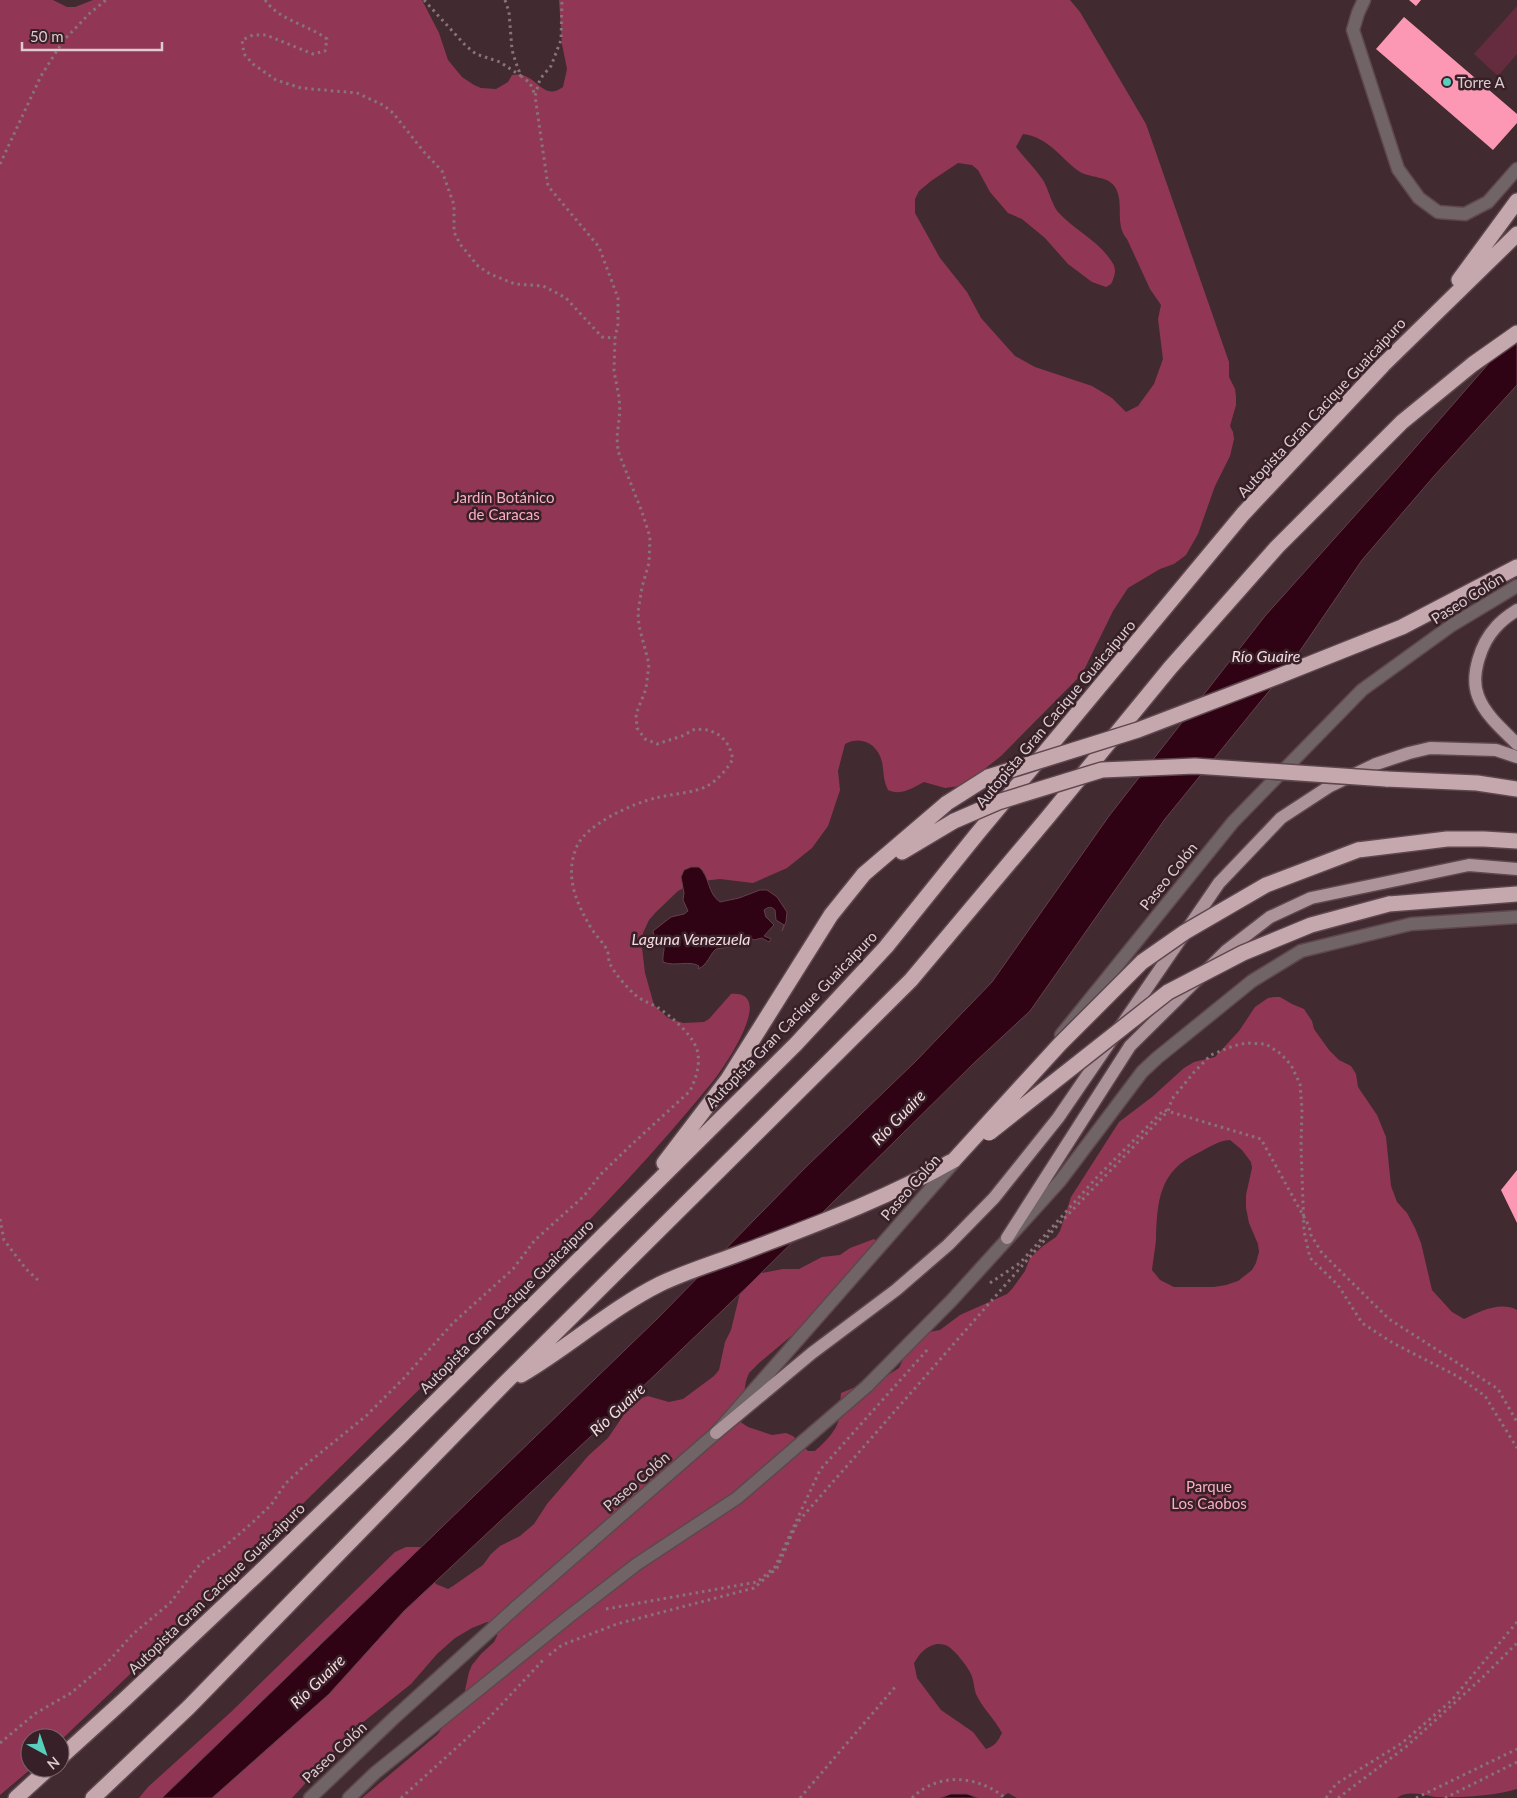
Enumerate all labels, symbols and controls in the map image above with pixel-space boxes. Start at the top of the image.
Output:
scale bar [22,20,162,52]
text: 50 m [30,27,64,45]
place label: Torre A [1457,73,1505,91]
marker: Torre A [1441,76,1453,88]
street label: Autopista Gran Cacique Guaicaipuro [1233,314,1409,500]
park label: Jardín Botánico de Caracas [453,488,555,523]
street label: Paseo Colón [1428,569,1506,627]
street label: Autopista Gran Cacique Guaicaipuro [971,616,1139,810]
water label: Río Guaire [1232,646,1301,665]
street label: Paseo Colón [1135,839,1201,913]
street label: Autopista Gran Cacique Guaicaipuro [702,927,880,1111]
water label: Laguna Venezuela [631,929,751,948]
water label: Río Guaire [867,1085,929,1148]
street label: Paseo Colón [876,1150,944,1224]
street label: Autopista Gran Cacique Guaicaipuro [415,1215,597,1397]
water label: Río Guaire [585,1378,649,1439]
street label: Paseo Colón [599,1447,673,1515]
park label: Parque Los Caobos [1171,1477,1247,1512]
street label: Autopista Gran Cacique Guaicaipuro [124,1499,308,1677]
water label: Río Guaire [286,1650,349,1712]
street label: Paseo Colón [298,1718,370,1786]
north arrow [20,1728,70,1778]
text: N [44,1753,63,1773]

